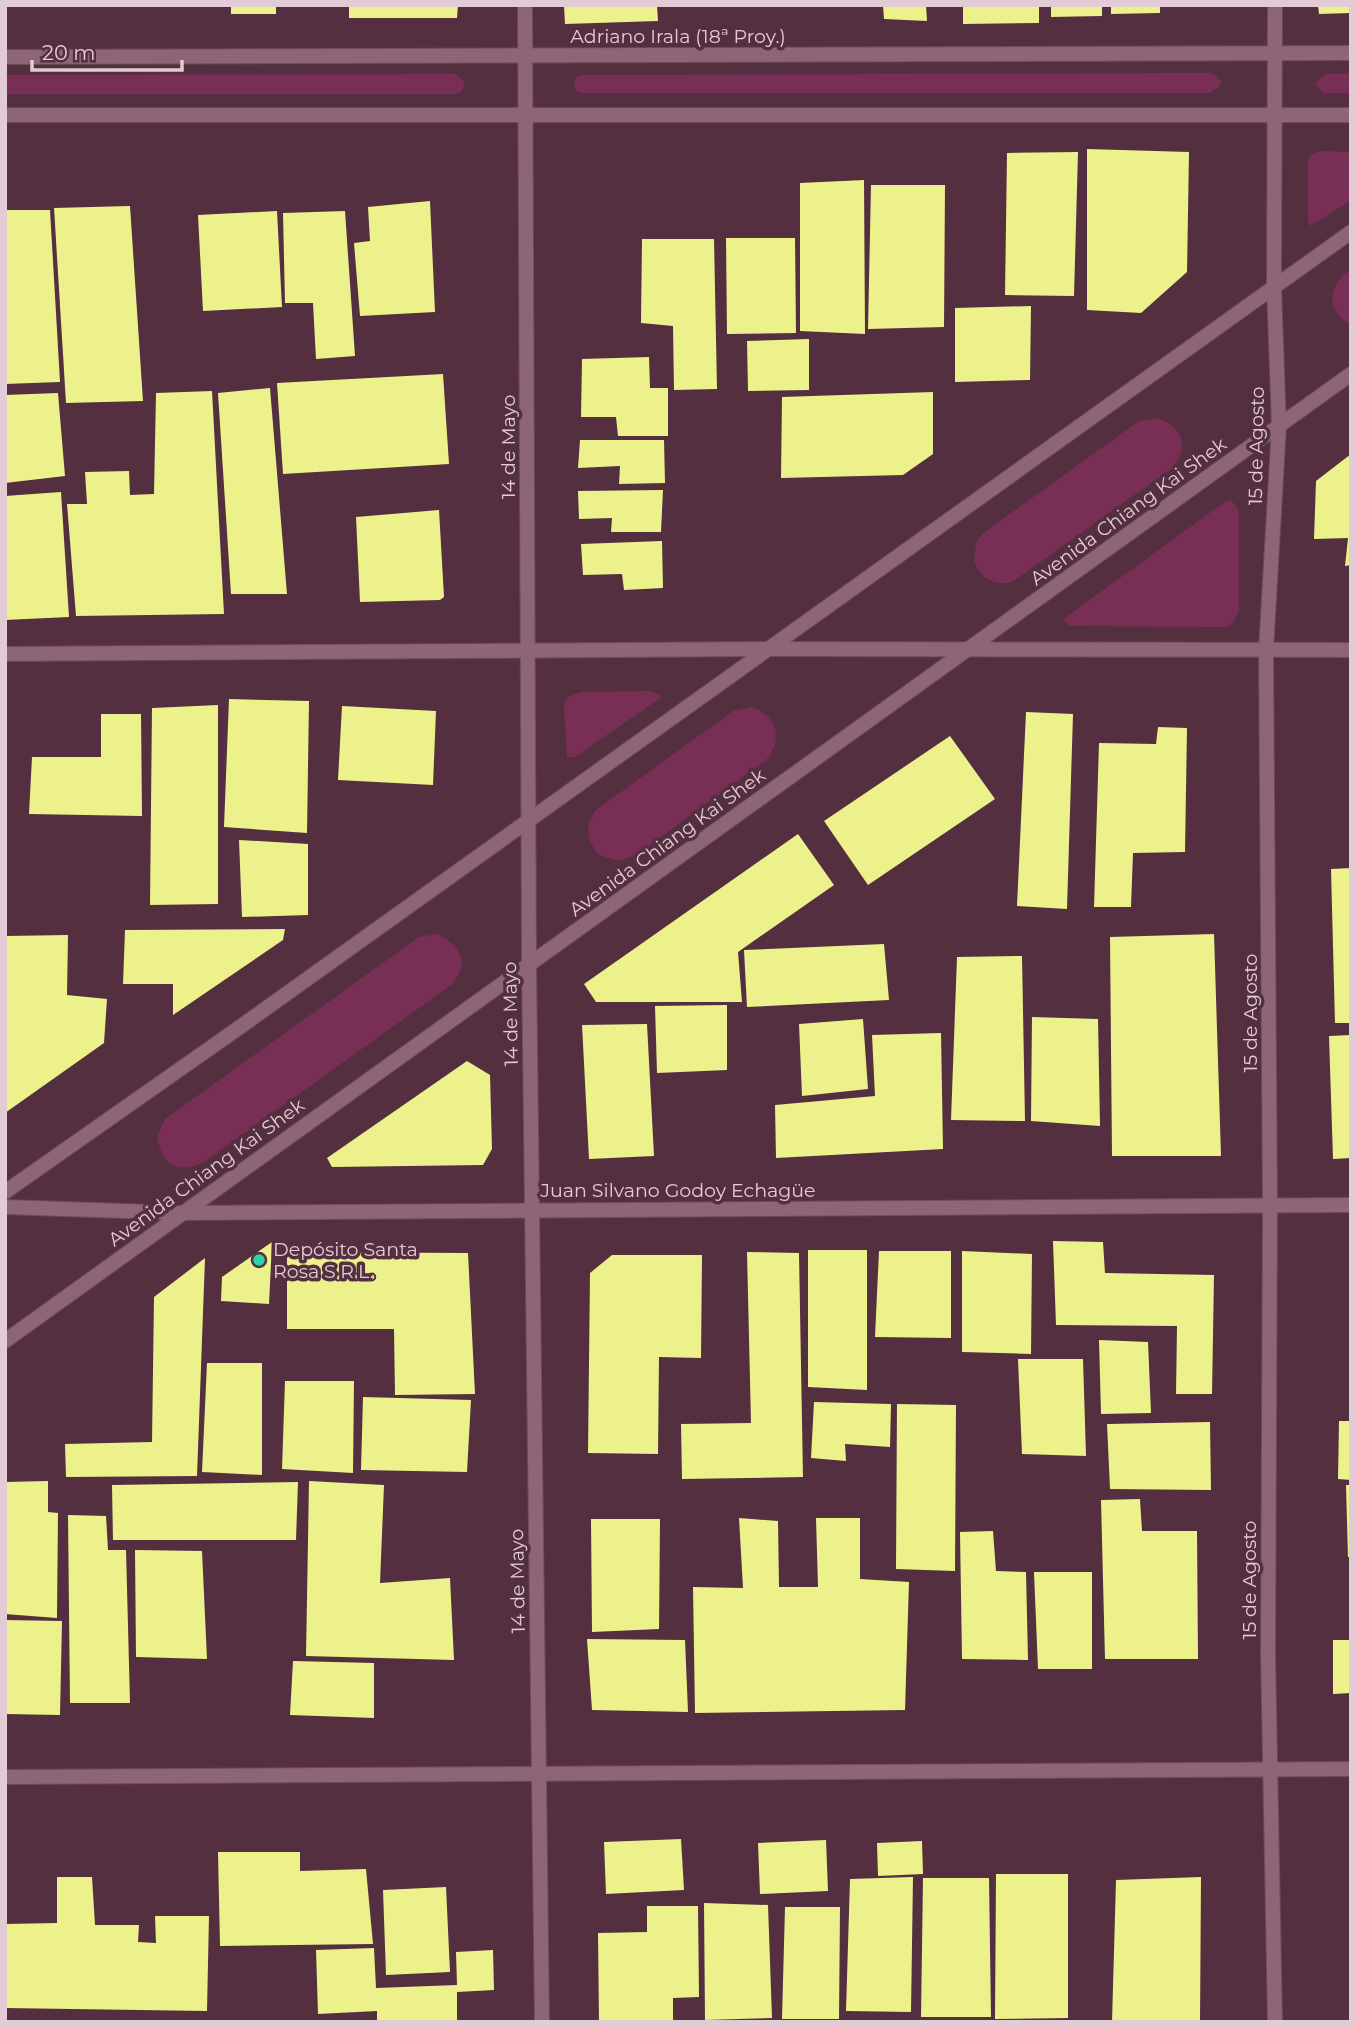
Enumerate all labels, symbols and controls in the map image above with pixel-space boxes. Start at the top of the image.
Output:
street label: Adriano Irala (18ª Proy.) [570,25,786,48]
scale bar [32,28,182,72]
text: 20 m [42,40,96,65]
street label: 15 de Agosto [1244,386,1269,506]
street label: 14 de Mayo [497,395,520,499]
street label: Avenida Chiang Kai Shek [1026,432,1231,590]
street label: Avenida Chiang Kai Shek [565,763,770,921]
street label: 15 de Agosto [1239,953,1262,1072]
street label: 14 de Mayo [498,961,523,1067]
street label: Avenida Chiang Kai Shek [104,1093,309,1251]
street label: Juan Silvano Godoy Echagüe [540,1179,815,1202]
place label: Depósito Santa Rosa S.R.L. [273,1238,418,1283]
marker: Depósito Santa Rosa S.R.L. [251,1252,267,1268]
street label: 15 de Agosto [1238,1520,1261,1639]
street label: 14 de Mayo [505,1528,530,1634]

